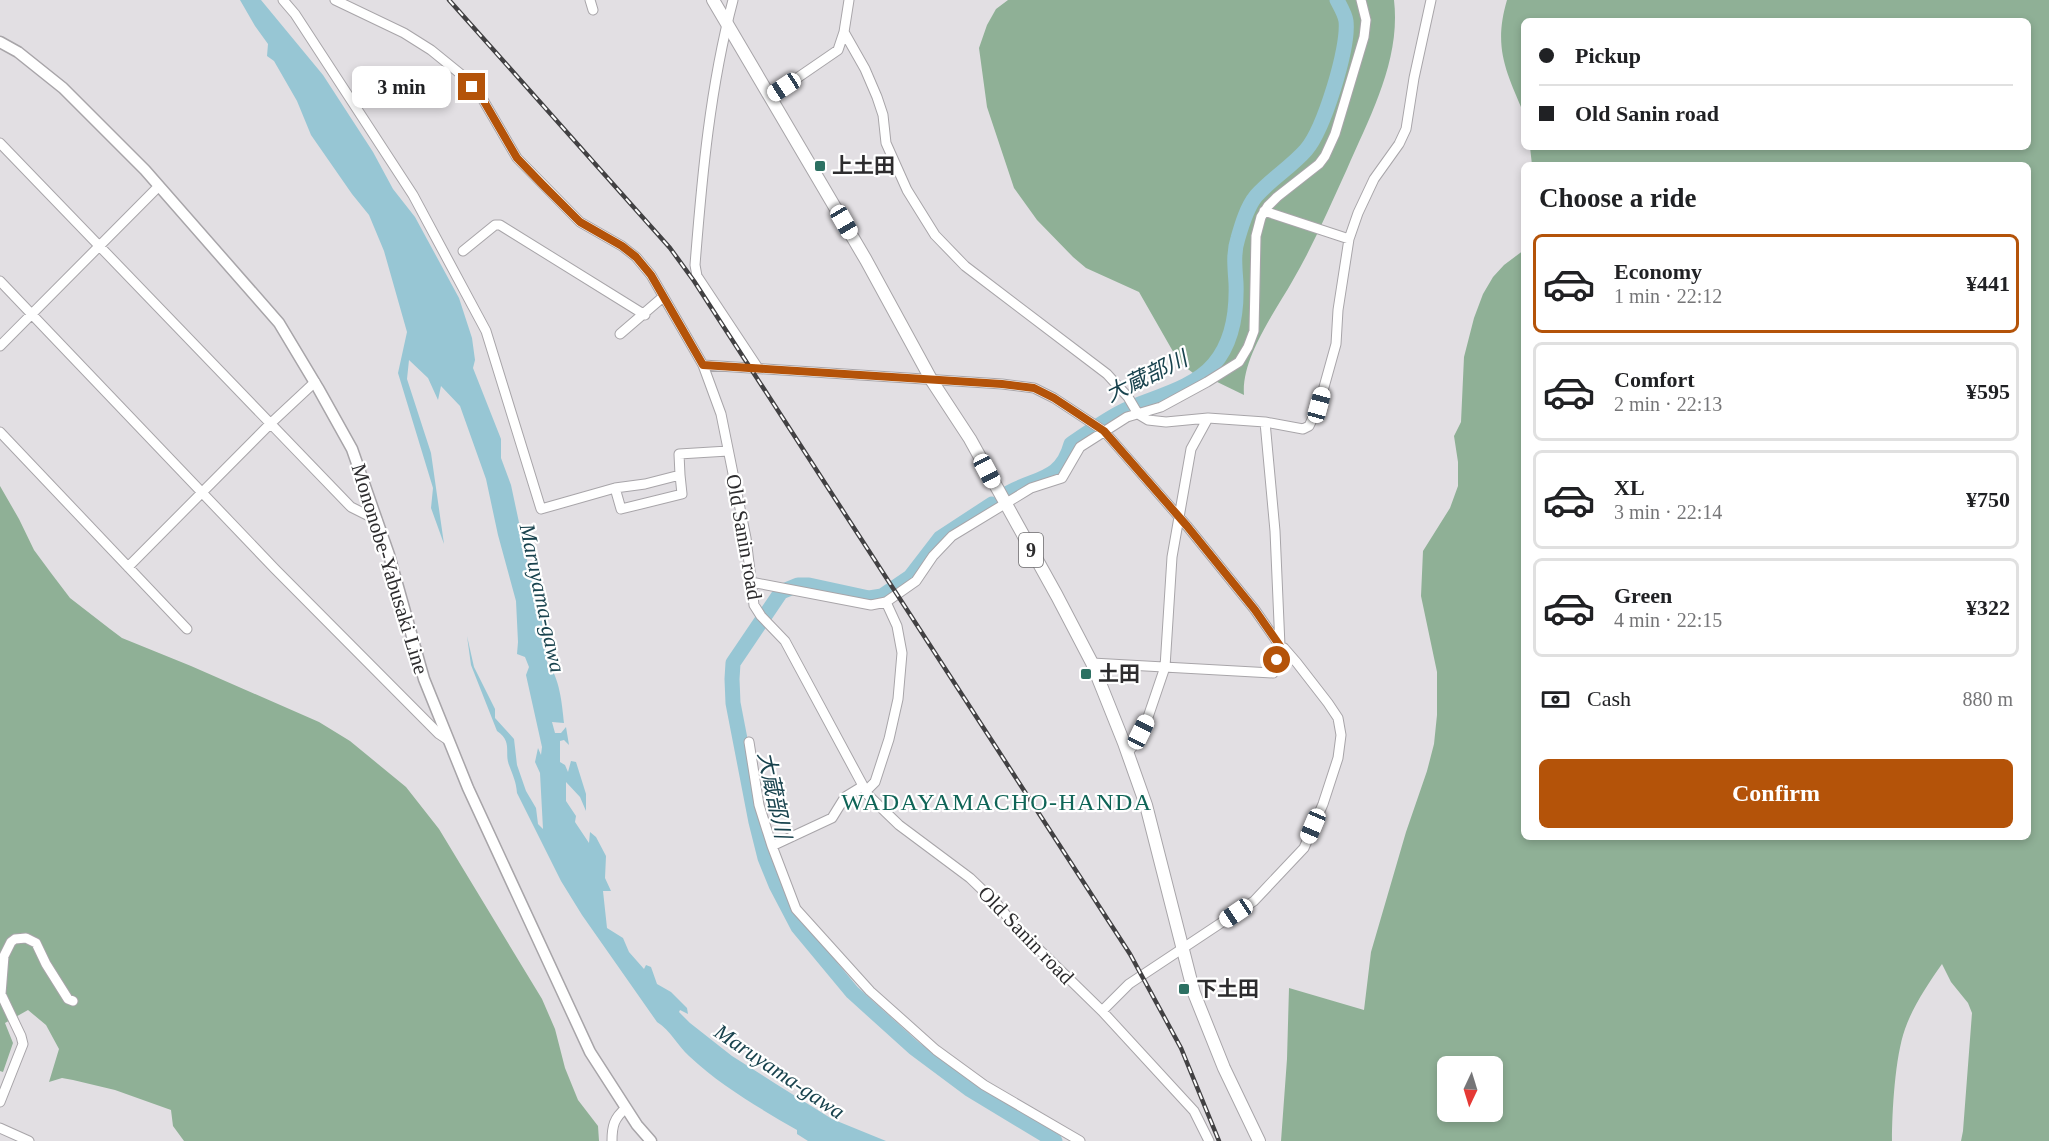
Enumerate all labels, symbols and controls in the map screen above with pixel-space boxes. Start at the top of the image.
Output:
text: Pickup [1575,43,1641,68]
callout: 3 min [352,66,451,108]
car [764,70,804,104]
route end [458,73,485,100]
text: 3 min [377,76,426,98]
text: Old Sanin road [1575,101,1719,126]
place label: 上土田 [832,154,895,178]
marker: 上土田 [813,159,827,173]
text: Choose a ride [1539,183,1697,213]
car [827,202,861,242]
icon: car [1542,257,1596,311]
text: Economy [1614,259,1702,284]
text: ¥441 [1966,271,2010,296]
text: 1 min · 22:12 [1614,285,1722,307]
water label: 大蔵部川 [1101,345,1193,407]
icon: car [1542,365,1596,419]
text: Comfort [1614,367,1695,392]
text: ¥595 [1966,379,2010,404]
car [1306,385,1332,425]
text: 2 min · 22:13 [1614,393,1722,415]
car [971,451,1003,491]
street label: Mononobe-Yabusaki Line [347,461,433,677]
street label: Old Sanin road [721,472,767,602]
icon: car [1542,473,1596,527]
text: XL [1614,475,1645,500]
text: ¥750 [1966,487,2010,512]
text: 3 min · 22:14 [1614,501,1722,523]
water label: Maruyama-gawa [514,520,570,675]
road number: 9 [1019,533,1043,567]
icon: car [1542,581,1596,635]
text: Green [1614,583,1672,608]
text: ¥322 [1966,595,2010,620]
text: 4 min · 22:15 [1614,609,1722,631]
route start [1263,646,1290,673]
place label: 土田 [1098,662,1140,686]
marker: 土田 [1079,667,1093,681]
icon: cash [1539,683,1572,716]
text: Cash [1587,686,1631,711]
text: 880 m [1962,688,2013,710]
car [1125,712,1157,752]
water label: 大蔵部川 [753,749,796,843]
button: Confirm [1539,759,2013,828]
district label: WADAYAMACHO-HANDA [841,789,1153,815]
car [1298,806,1328,846]
street label: Old Sanin road [973,881,1079,989]
car [1216,895,1256,931]
place label: 下土田 [1196,977,1259,1001]
marker: 下土田 [1177,982,1191,996]
water label: Maruyama-gawa [709,1018,850,1124]
north arrow [1437,1056,1503,1122]
map controls [1437,1056,1503,1122]

